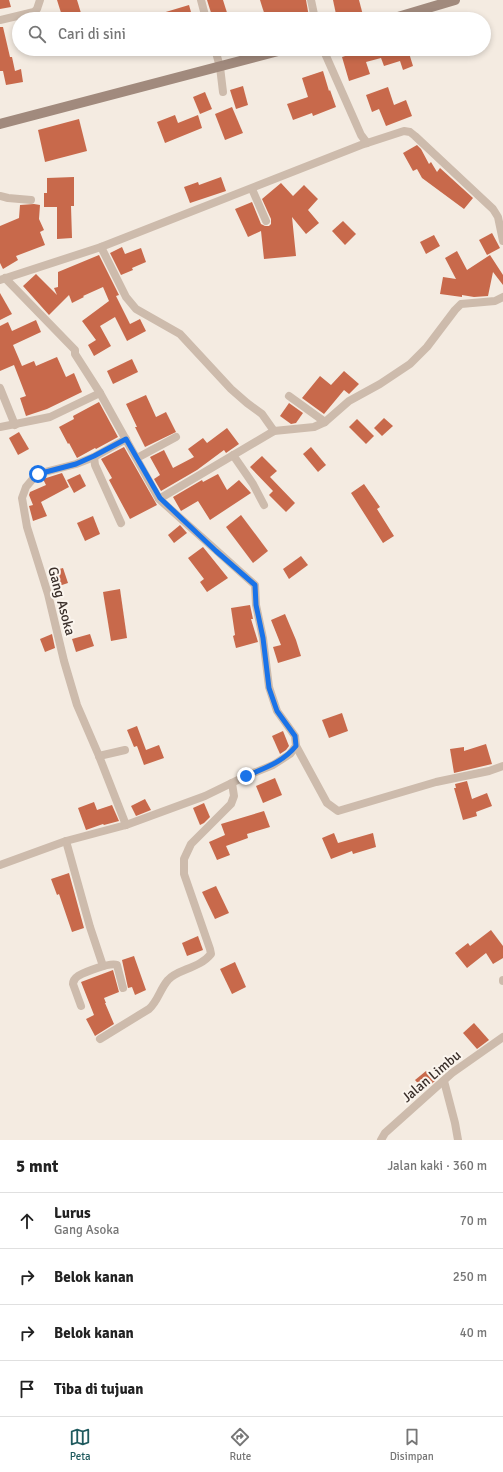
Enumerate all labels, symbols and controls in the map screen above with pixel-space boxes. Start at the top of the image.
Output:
search box [12,12,491,56]
icon: search [26,23,48,45]
text: Cari di sini [58,25,126,43]
route start [29,465,47,483]
street label: Gang Asoka [44,565,79,637]
route end [237,767,255,785]
street label: Jalan Limbu [398,1047,464,1106]
text: 5 mnt [16,1156,58,1177]
text: Jalan kaki · 360 m [388,1158,487,1174]
text: Lurus [54,1204,91,1222]
icon: ahead [16,1210,38,1232]
text: 70 m [460,1213,487,1229]
text: Gang Asoka [54,1222,119,1238]
icon: right [16,1266,38,1288]
text: Belok kanan [54,1268,134,1286]
text: 250 m [453,1269,487,1285]
icon: right [16,1322,38,1344]
text: Belok kanan [54,1324,134,1342]
text: 40 m [460,1325,487,1341]
icon: arrive [16,1378,38,1400]
text: Tiba di tujuan [54,1380,144,1398]
tab: Peta [69,1426,91,1463]
tab: Rute [229,1426,251,1463]
tab: Disimpan [390,1426,434,1463]

